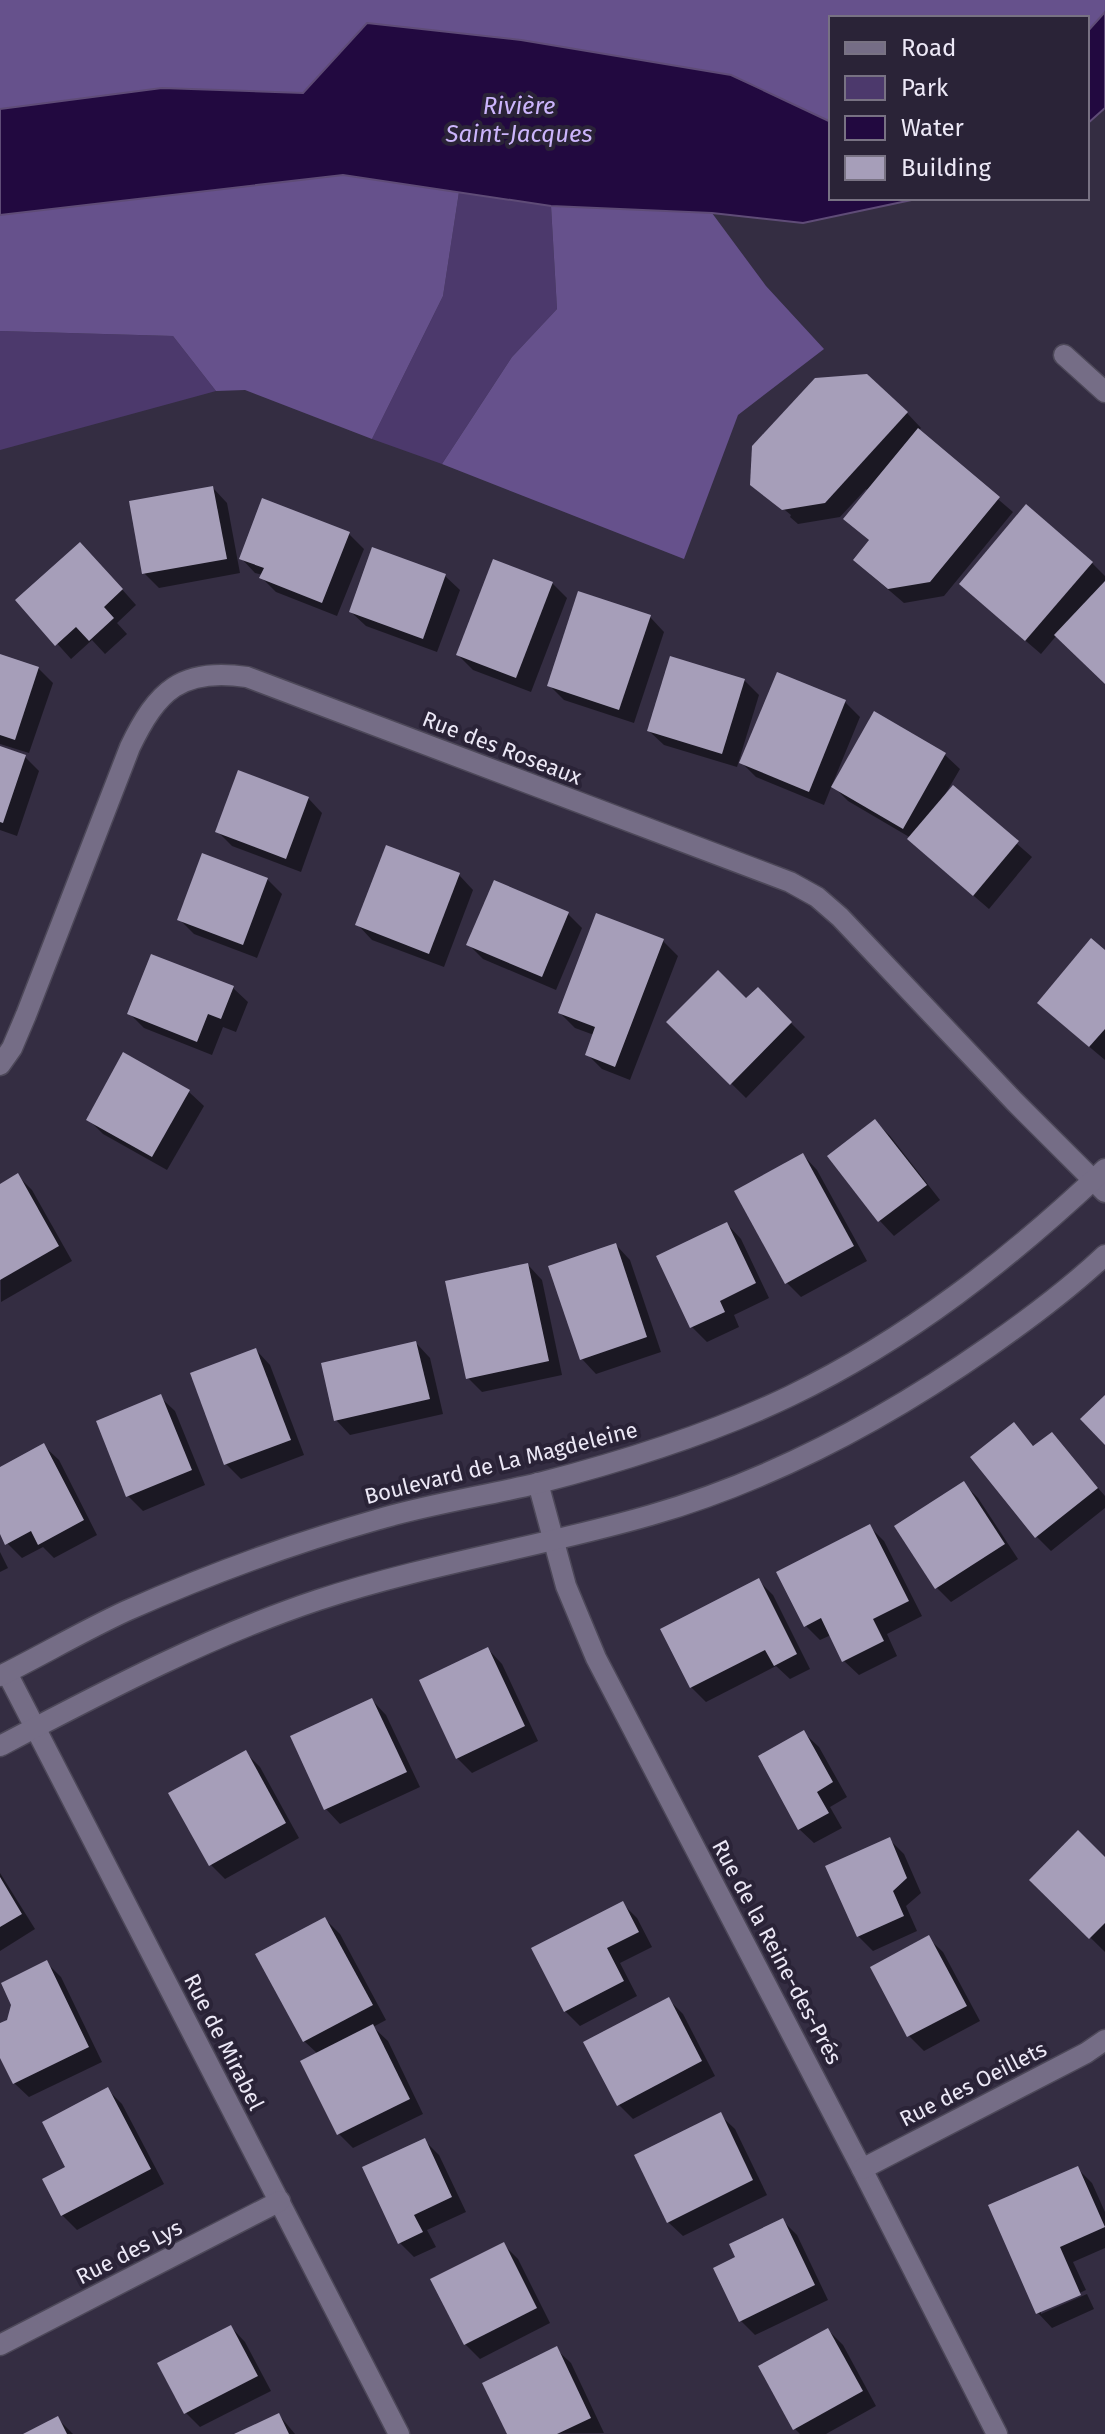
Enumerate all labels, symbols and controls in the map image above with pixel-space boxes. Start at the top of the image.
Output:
legend [829,16,1089,200]
text: Road [901,34,956,62]
text: Park [901,74,949,102]
water label: Rivière Saint-Jacques [445,92,592,148]
text: Water [901,114,965,142]
text: Building [901,154,991,182]
street label: Rue des Roseaux [419,705,586,791]
street label: Boulevard de La Magdeleine [362,1416,640,1510]
street label: Rue de la Reine-des-Prés [706,1835,848,2069]
street label: Rue de Mirabel [178,1969,270,2115]
street label: Rue des Oeillets [895,2035,1051,2133]
street label: Rue des Lys [71,2214,187,2290]

